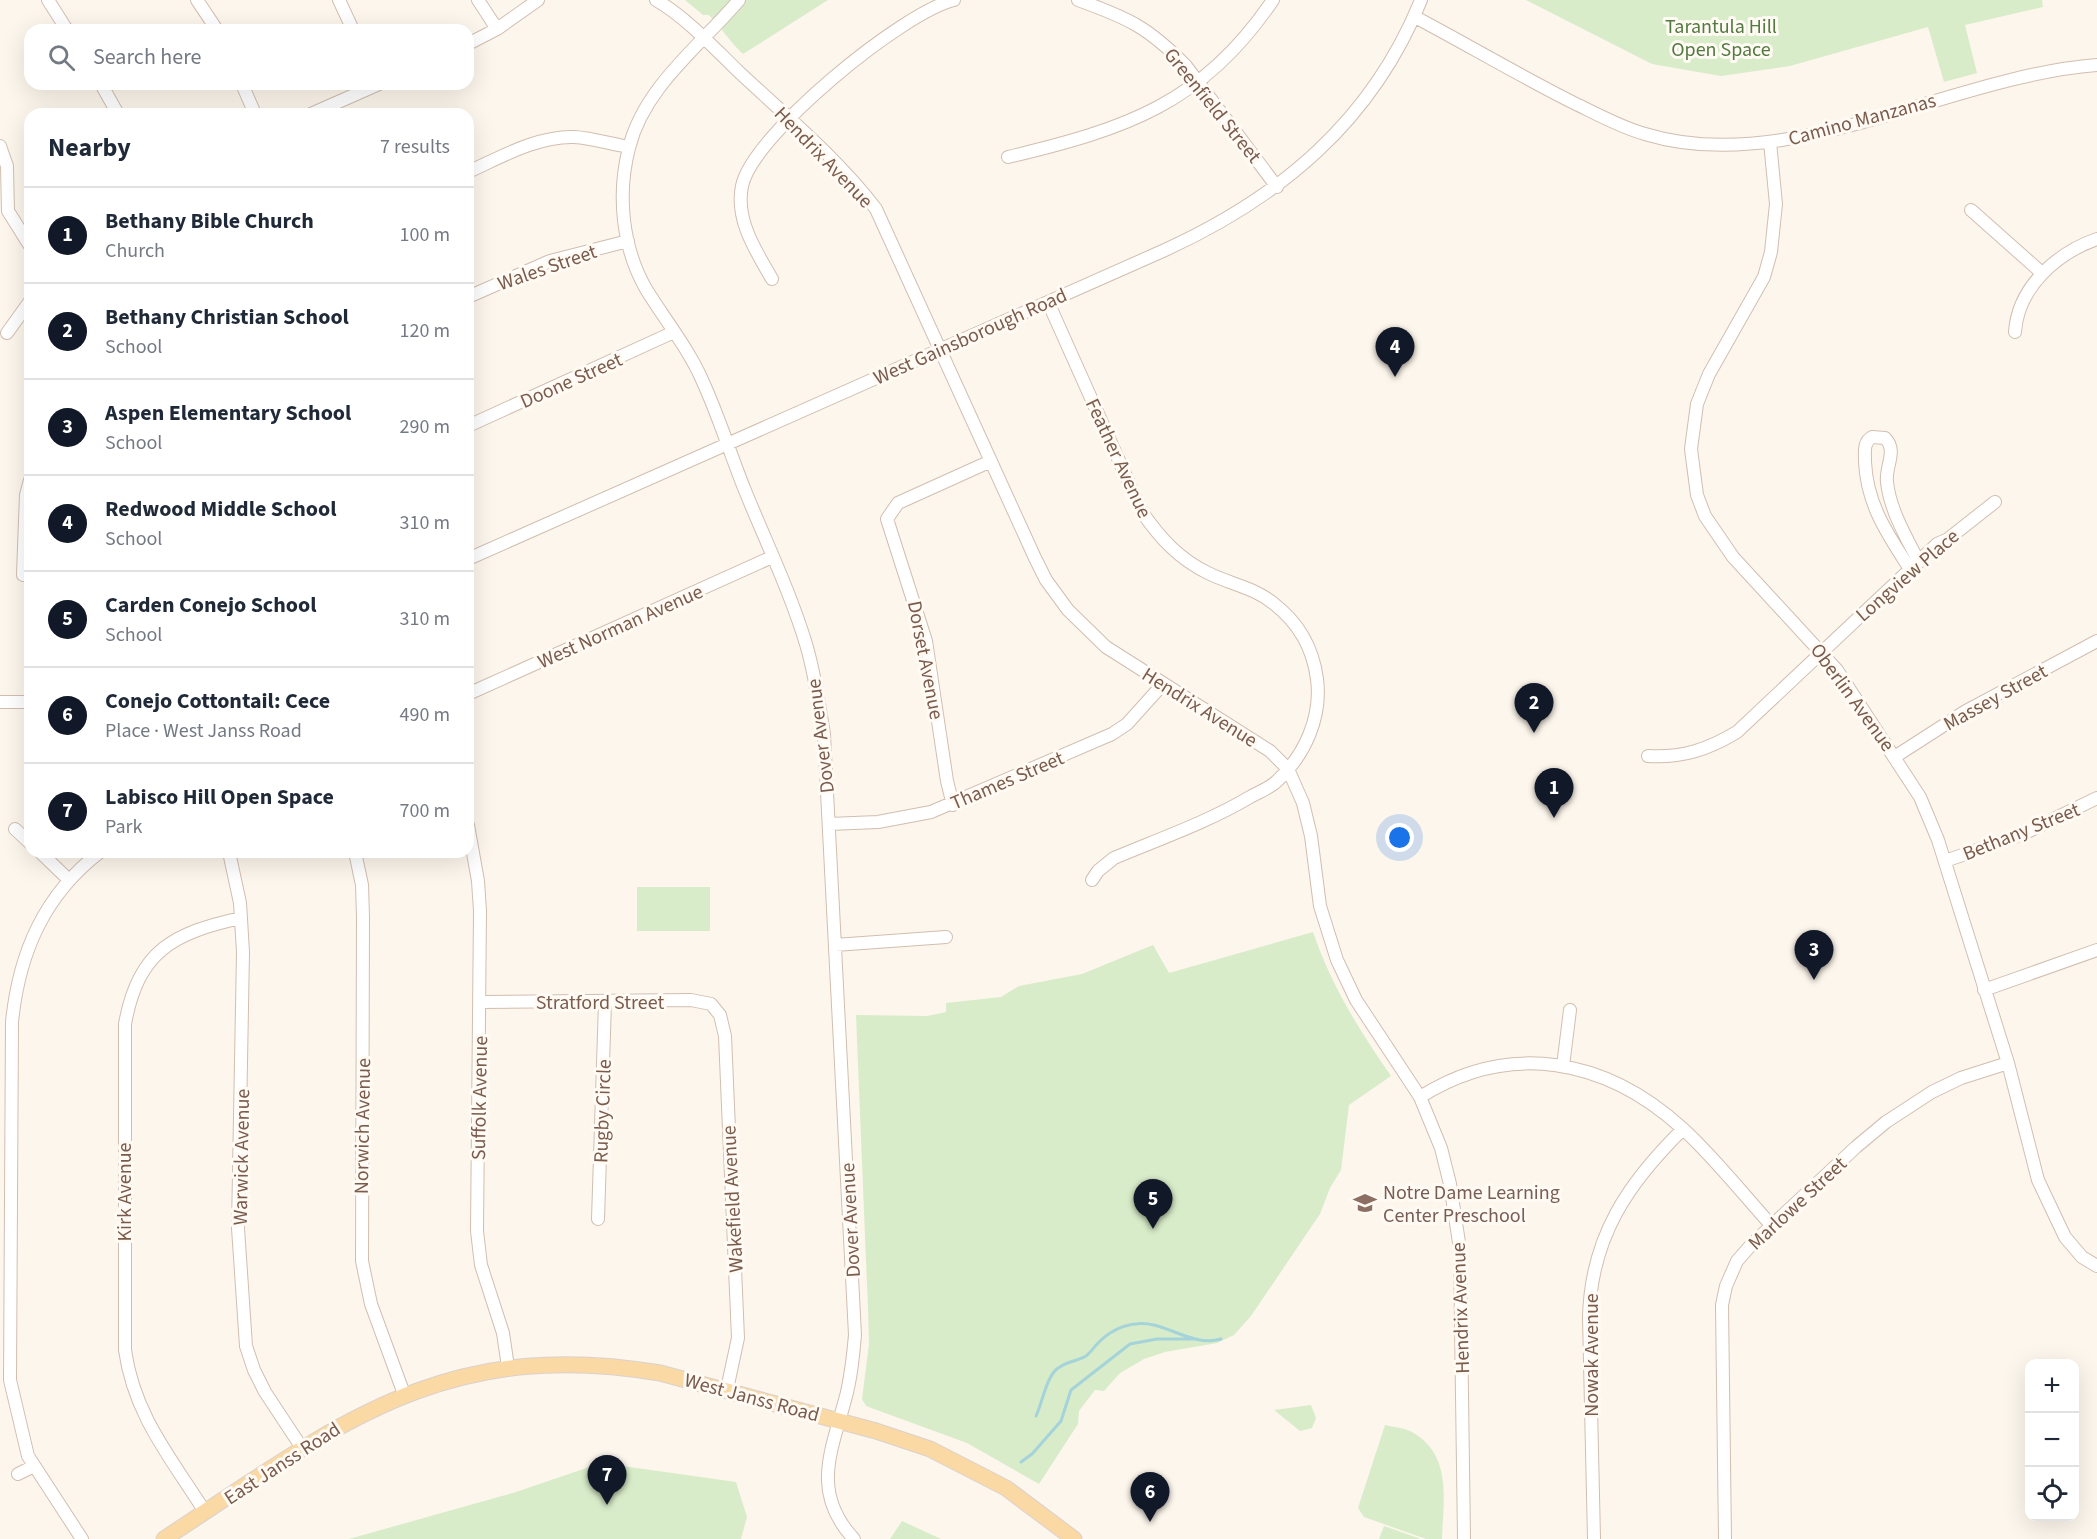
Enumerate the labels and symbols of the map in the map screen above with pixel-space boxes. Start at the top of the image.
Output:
park label: Tarantula Hill Open Space [1665,13,1777,64]
street label: Greenfield Street [1157,42,1268,169]
street label: Camino Manzanas [1785,87,1939,153]
street label: Hendrix Avenue [768,101,879,215]
street label: Wales Street [494,238,601,298]
street label: West Gainsborough Road [869,282,1072,392]
pin: 4 [1376,328,1414,377]
street label: Doone Street [516,346,627,416]
street label: Feather Avenue [1078,394,1158,523]
street label: Longview Place [1850,523,1966,629]
street label: West Norman Avenue [533,578,708,676]
street label: Dorset Avenue [900,598,950,722]
street label: Oberlin Avenue [1803,638,1901,758]
street label: Massey Street [1938,658,2053,738]
street label: Hendrix Avenue [1136,661,1263,755]
street label: Dover Avenue [800,677,842,795]
pin: 2 [1514,684,1553,733]
street label: Thames Street [946,744,1069,817]
pin: 1 [1534,768,1574,818]
street label: Bethany Street [1959,796,2084,868]
your location [1385,823,1414,852]
pin: 3 [1794,930,1834,980]
street label: Stratford Street [536,989,664,1017]
street label: Suffolk Avenue [465,1036,495,1160]
street label: Norwich Avenue [348,1058,378,1194]
street label: Rugby Circle [587,1059,619,1163]
street label: Warwick Avenue [227,1088,257,1226]
street label: Wakefield Avenue [715,1125,751,1273]
street label: Kirk Avenue [111,1142,139,1241]
street label: Marlowe Street [1742,1150,1853,1257]
street label: Dover Avenue [834,1162,868,1278]
place label: Notre Dame Learning Center Preschool [1383,1179,1560,1230]
pin: 5 [1134,1180,1172,1229]
school or university icon: Notre Dame Learning Center Preschool [1352,1190,1378,1216]
street label: Hendrix Avenue [1445,1242,1477,1374]
street label: Nowak Avenue [1578,1293,1606,1417]
street label: West Janss Road [681,1366,822,1429]
street label: East Janss Road [219,1416,346,1512]
pin: 7 [588,1456,626,1505]
pin: 6 [1130,1472,1170,1522]

